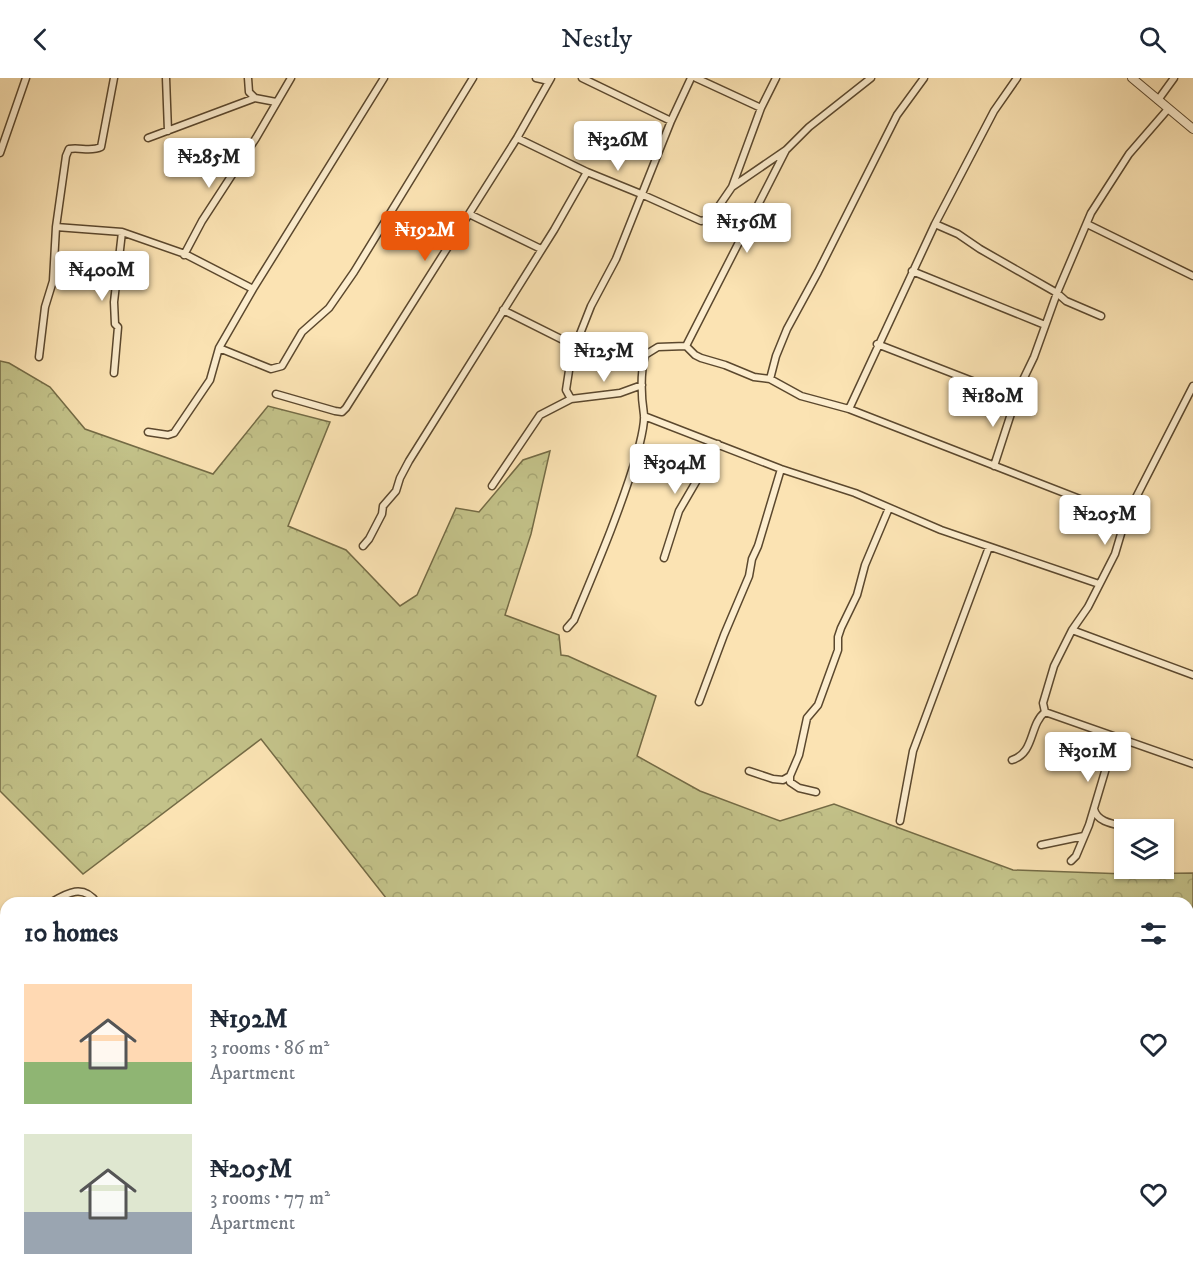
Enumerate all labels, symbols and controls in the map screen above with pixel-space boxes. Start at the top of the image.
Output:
text: Nestly [561,22,632,56]
icon: back [24,23,57,56]
icon: search [1136,23,1169,56]
pin: ₦326M [576,121,660,172]
text: ₦326M [588,128,648,153]
pin: ₦285M [167,138,251,189]
text: ₦285M [178,145,240,170]
pin: ₦156M [705,203,789,254]
text: ₦156M [717,210,777,235]
pin: ₦192M [383,211,467,262]
text: ₦192M [395,218,455,243]
pin: ₦400M [60,251,144,302]
text: ₦400M [69,258,135,283]
pin: ₦125M [562,332,646,383]
text: ₦125M [574,339,634,364]
pin: ₦180M [951,377,1035,428]
text: ₦180M [963,384,1023,409]
pin: ₦304M [633,444,717,495]
text: ₦304M [644,451,706,476]
pin: ₦205M [1063,495,1147,546]
text: ₦205M [1073,502,1137,527]
pin: ₦301M [1046,732,1130,783]
text: ₦301M [1059,739,1117,764]
map controls [1114,819,1174,879]
button: layers [1114,819,1174,879]
text: 10 homes [24,917,118,950]
icon: filters [1137,917,1170,950]
text: ₦192M [210,1003,288,1036]
icon: home [72,1008,144,1080]
icon: heart [1137,1028,1170,1061]
text: 3 rooms · 86 m² [210,1036,329,1061]
text: Apartment [210,1061,295,1086]
text: ₦205M [210,1153,292,1186]
icon: home [72,1158,144,1230]
icon: heart [1137,1178,1170,1211]
text: 3 rooms · 77 m² [210,1186,330,1211]
text: Apartment [210,1211,295,1236]

